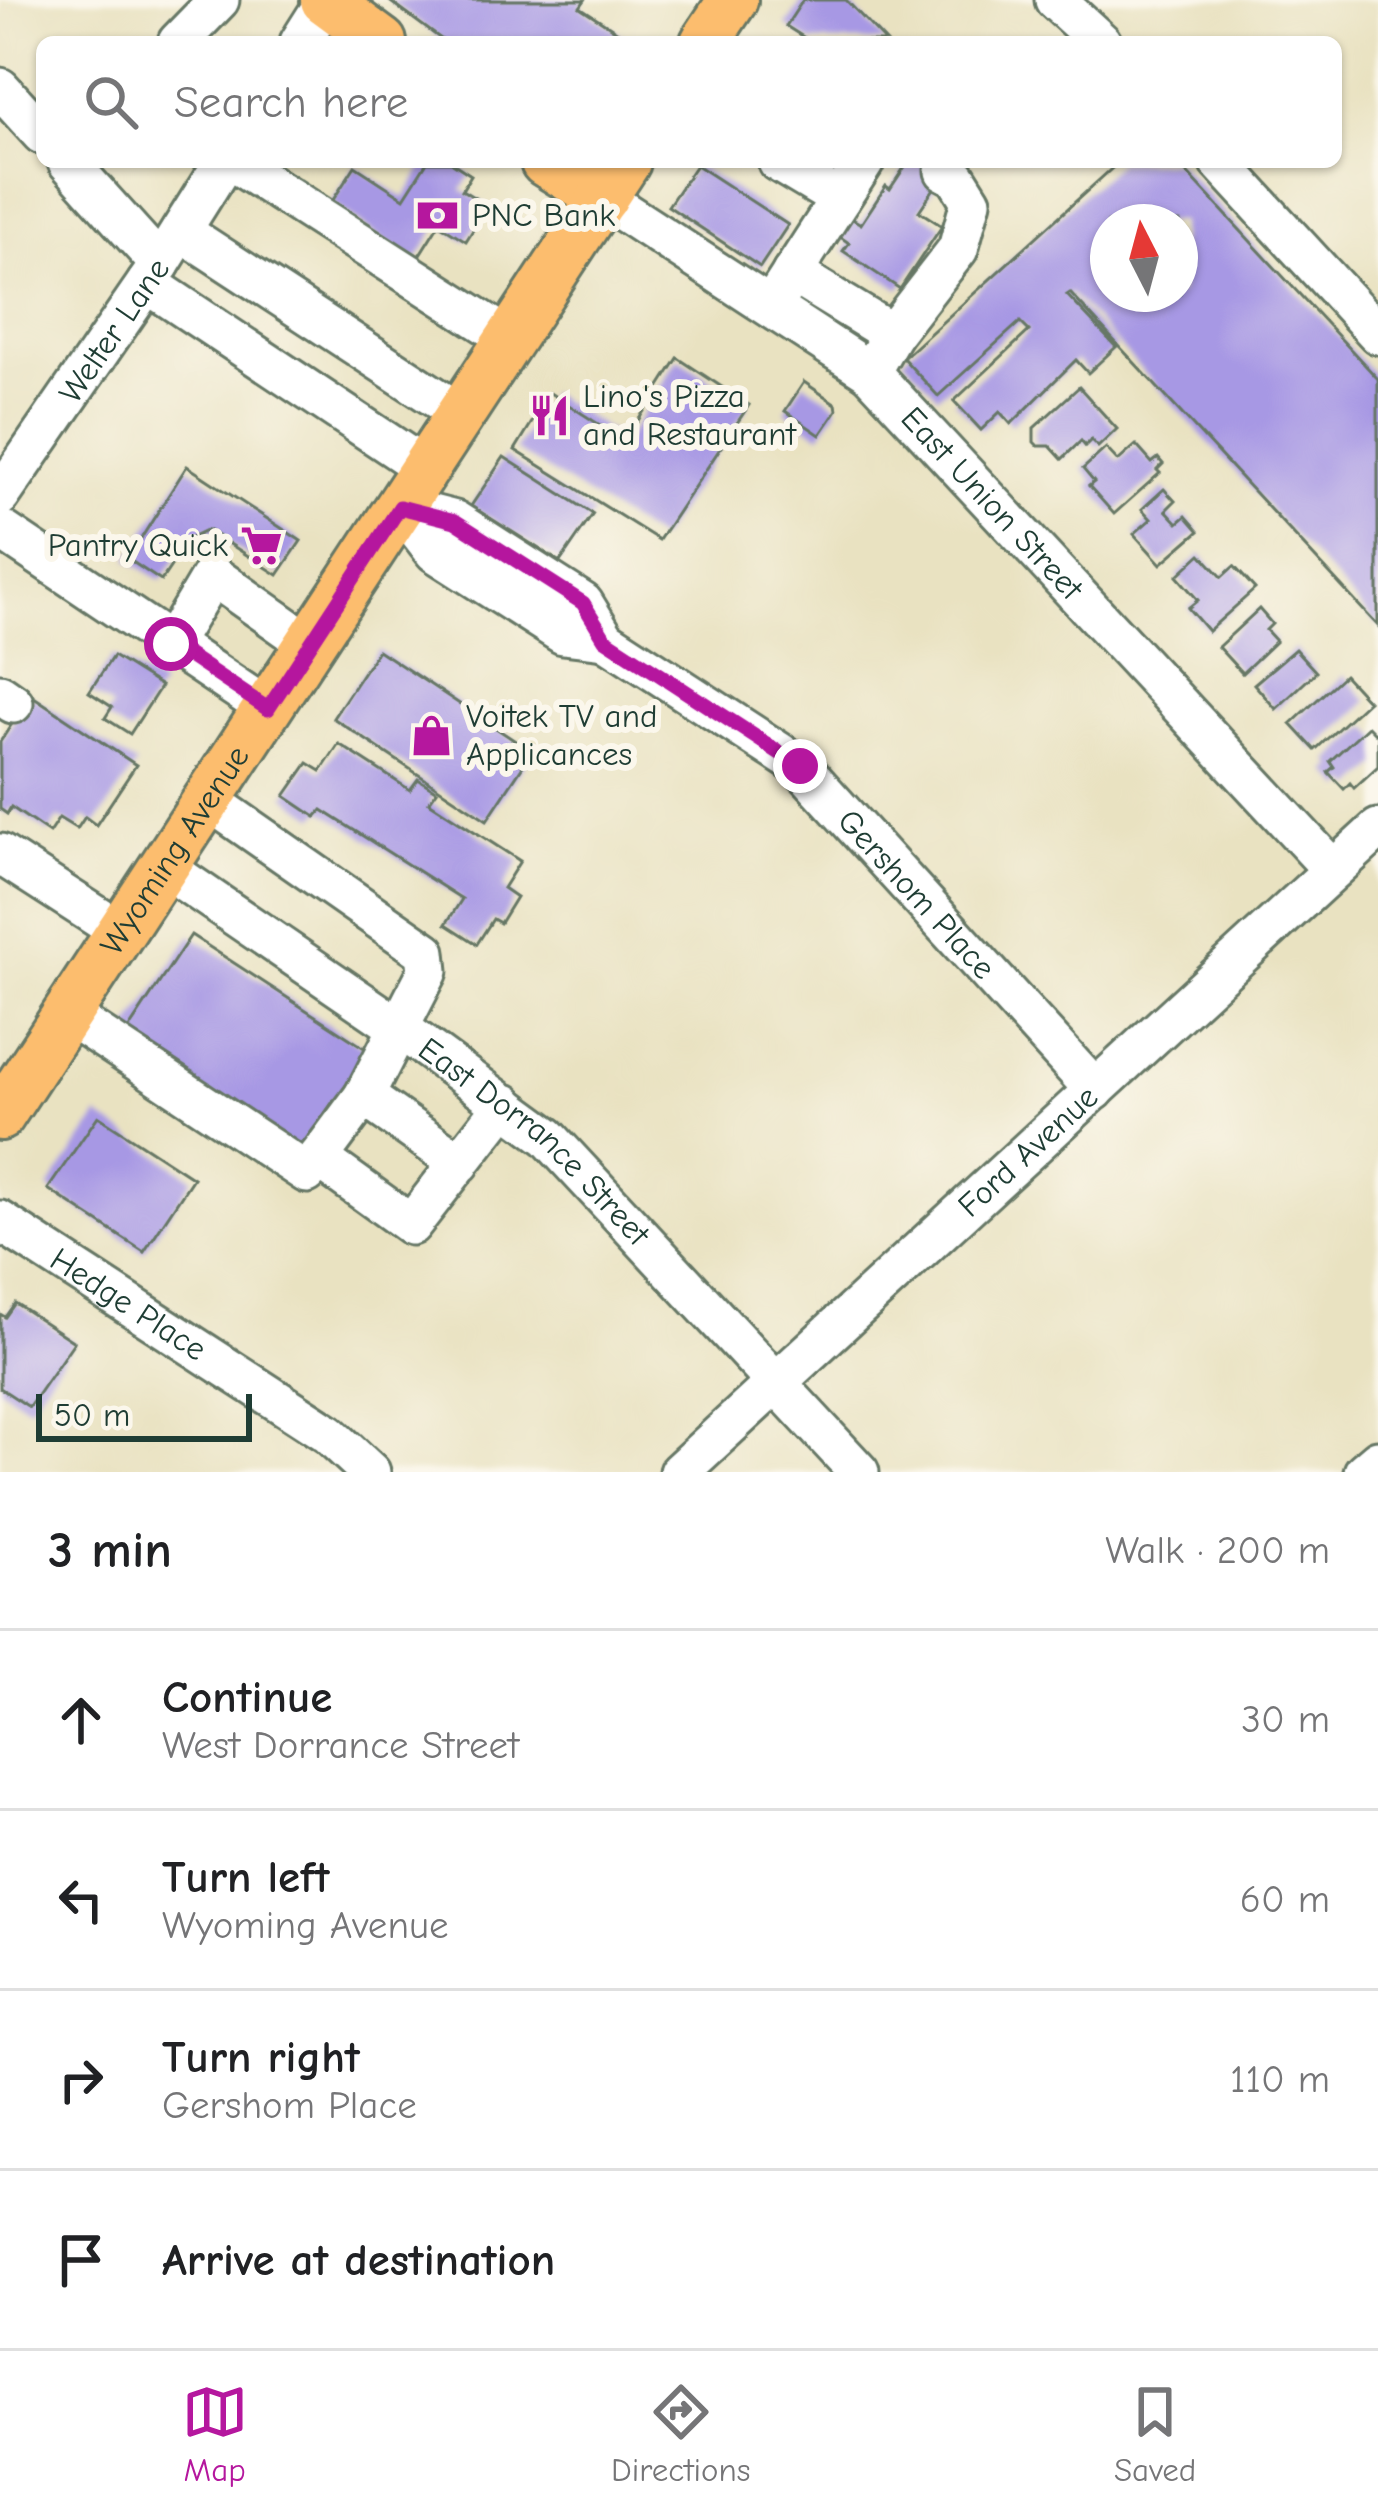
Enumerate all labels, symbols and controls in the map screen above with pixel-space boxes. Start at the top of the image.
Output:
search box [36,36,1342,168]
icon: search [78,69,144,135]
text: Search here [174,76,408,128]
bank icon: PNC Bank [415,192,461,238]
place label: PNC Bank [472,196,615,234]
north arrow [1090,204,1198,312]
street label: Welter Lane [51,251,177,410]
place label: Lino's Pizza and Restaurant [583,377,797,453]
restaurant icon: Lino's Pizza and Restaurant [526,392,572,438]
street label: East Union Street [893,399,1092,609]
supermarket icon: Pantry Quick [239,522,285,568]
place label: Pantry Quick [48,526,228,564]
route start [144,617,198,671]
place label: Voitek TV and Applicances [466,697,657,773]
shop icon: Voitek TV and Applicances [409,712,455,758]
street label: Wyoming Avenue [92,738,257,962]
route end [773,739,827,793]
street label: Gershom Place [830,802,1003,987]
street label: East Dorrance Street [411,1030,659,1254]
street label: Ford Avenue [950,1078,1105,1225]
street label: Hedge Place [43,1240,214,1369]
scale bar [36,1388,252,1441]
text: 50 m [54,1396,130,1434]
text: 3 min [48,1521,172,1580]
text: Walk · 200 m [1105,1528,1330,1573]
text: Continue [162,1671,332,1723]
icon: ahead [48,1687,114,1753]
text: 30 m [1241,1697,1330,1742]
text: West Dorrance Street [162,1723,519,1768]
text: Turn left [162,1851,329,1903]
icon: left [48,1867,114,1933]
text: 60 m [1240,1877,1330,1922]
text: Wyoming Avenue [162,1903,448,1948]
text: Turn right [162,2031,360,2083]
icon: right [48,2047,114,2113]
text: 110 m [1230,2057,1330,2102]
text: Gershom Place [162,2083,417,2128]
icon: arrive [48,2227,114,2293]
text: Arrive at destination [162,2234,555,2286]
tab: Map [182,2379,248,2489]
tab: Directions [611,2379,751,2489]
tab: Saved [1114,2379,1196,2489]

